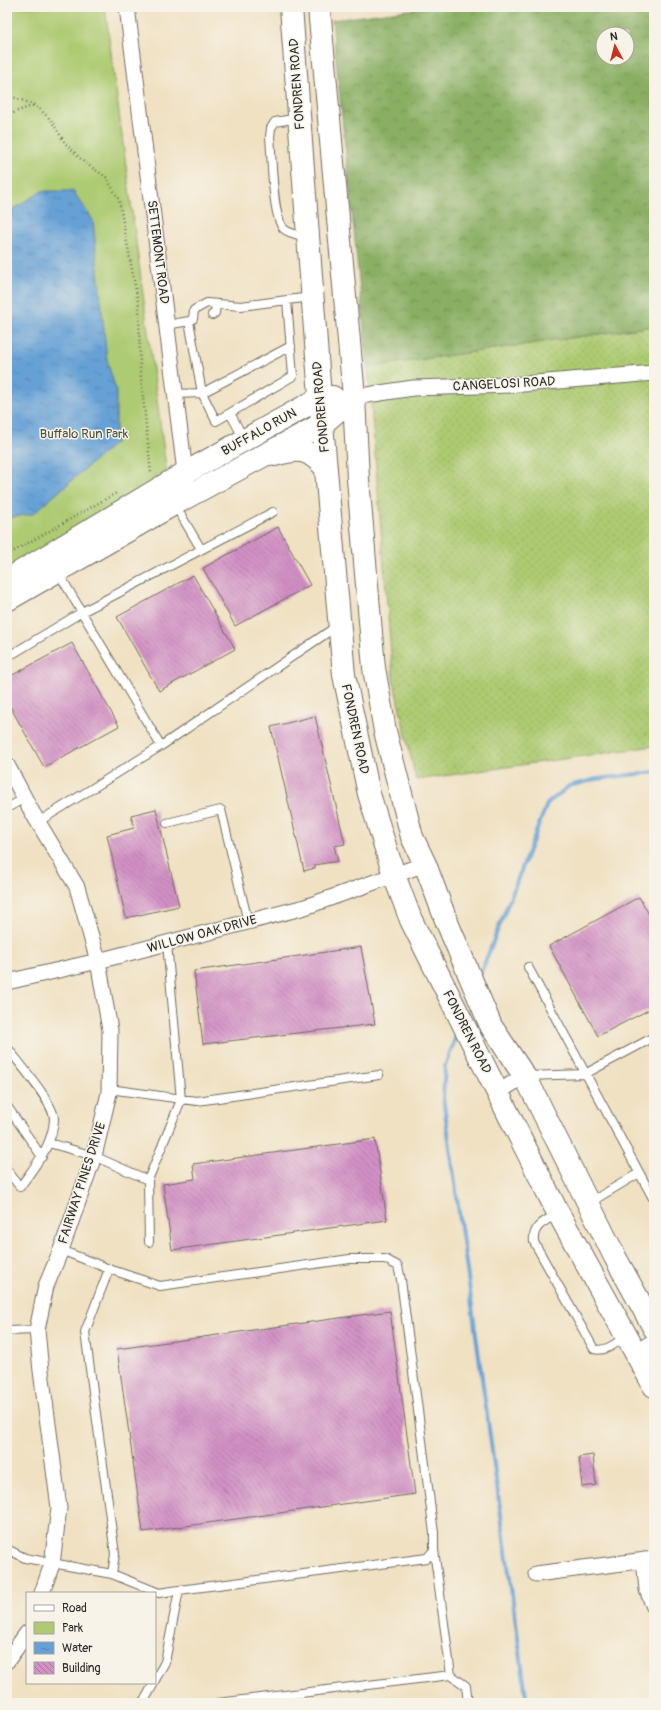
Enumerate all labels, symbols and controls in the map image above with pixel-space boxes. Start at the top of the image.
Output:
north arrow [595,26,635,66]
text: N [609,30,619,43]
street label: FONDREN ROAD [286,38,308,130]
street label: SETTEMONT ROAD [144,199,172,305]
street label: FONDREN ROAD [309,361,333,453]
street label: CANGELOSI ROAD [452,373,556,395]
street label: BUFFALO RUN [219,405,300,459]
park label: Buffalo Run Park [40,426,129,442]
street label: FONDREN ROAD [338,683,372,775]
street label: WILLOW OAK DRIVE [145,912,259,956]
street label: FONDREN ROAD [439,988,495,1076]
street label: FAIRWAY PINES DRIVE [55,1120,109,1246]
legend [26,1592,156,1684]
text: Road [62,1601,87,1616]
text: Park [62,1621,83,1636]
text: Water [62,1641,93,1656]
text: Building [62,1661,101,1676]

